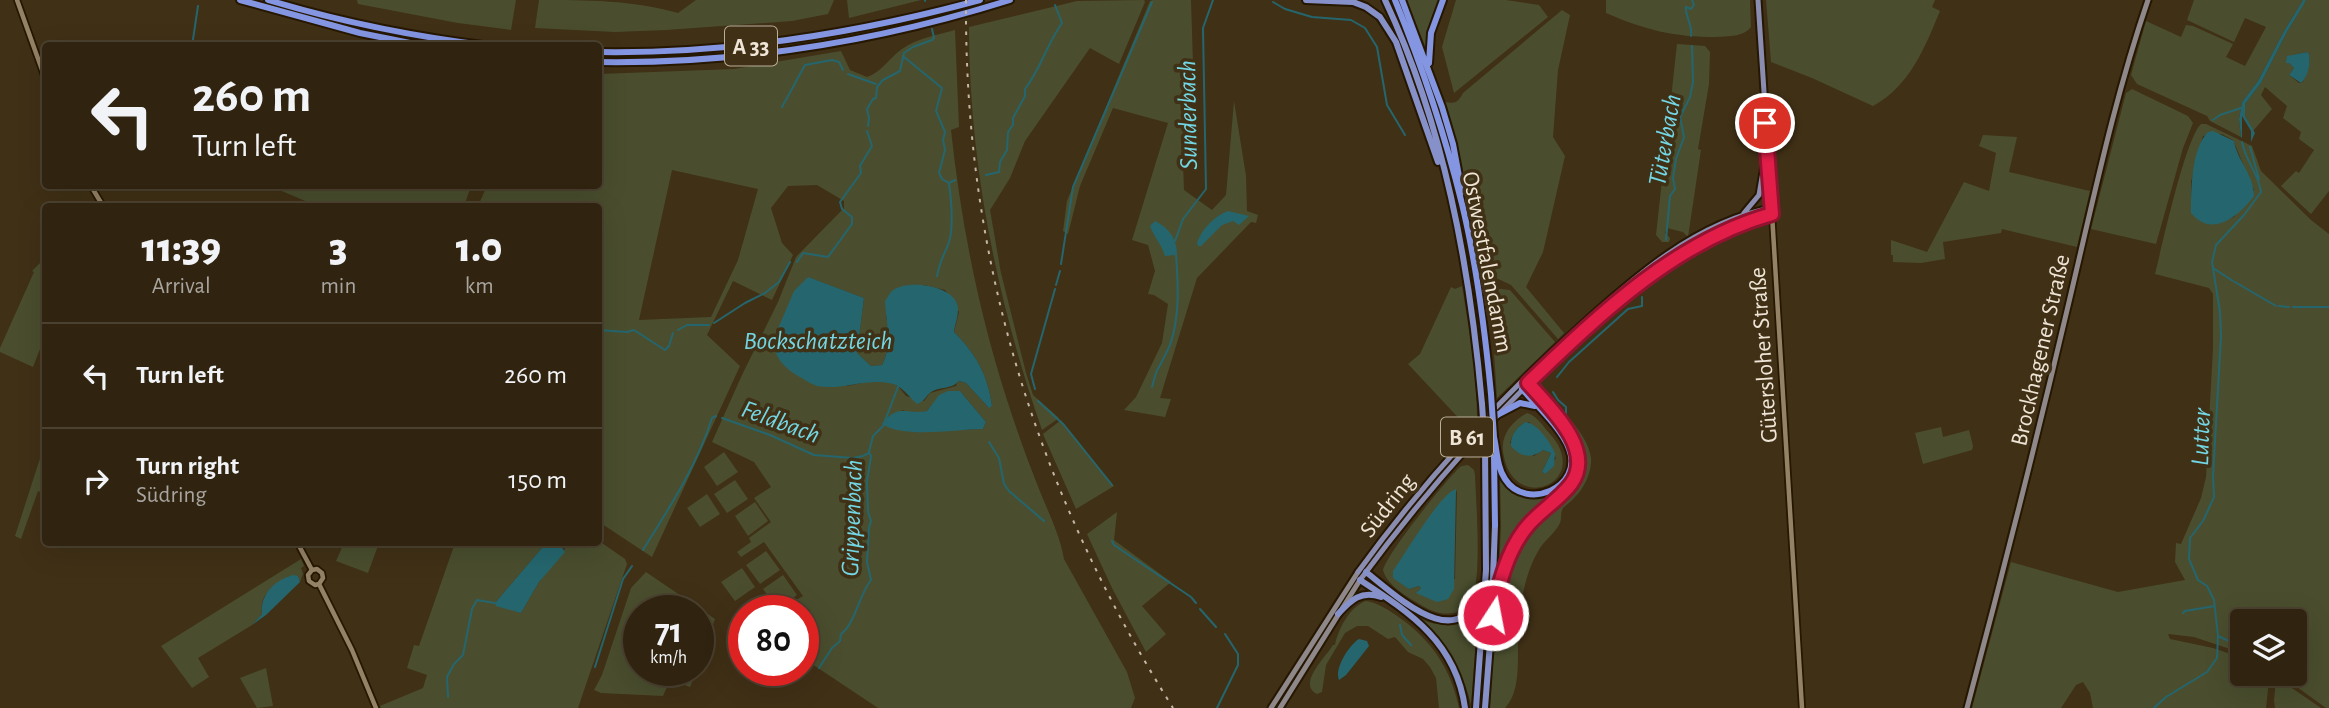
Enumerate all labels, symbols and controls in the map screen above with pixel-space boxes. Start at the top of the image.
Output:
road number: A 33 [725,26,777,66]
water label: Sunderbach [1174,60,1202,170]
icon: left [77,70,168,161]
text: 260 m [192,72,311,121]
water label: Tüterbach [1644,92,1686,188]
pin [1735,93,1795,153]
icon: arrive [1746,104,1784,142]
text: Turn left [192,130,296,162]
street label: Ostwestfalendamm [1458,170,1516,355]
text: 11:39 [141,227,221,269]
text: 3 [329,227,348,269]
text: 1.0 [456,227,503,269]
street label: Brockhagener Straße [2007,252,2075,448]
street label: Gütersloher Straße [1746,266,1782,444]
text: Arrival [152,275,211,298]
text: min [320,275,356,298]
text: km [465,275,494,298]
water label: Bockschatzteich [744,328,892,354]
icon: left [77,357,115,395]
text: Turn left [136,362,224,388]
text: 260 m [504,362,567,388]
water label: Feldbach [738,396,823,448]
water label: Lutter [2187,406,2215,466]
road number: B 61 [1441,418,1493,457]
text: Turn right [136,453,239,479]
water label: Grippenbach [837,459,867,577]
icon: right [77,462,115,500]
text: 150 m [508,467,567,493]
street label: Südring [1356,469,1420,542]
text: Südring [136,484,207,507]
position arrow [1456,578,1530,652]
speed limit sign: 80 [728,595,819,686]
map controls [2230,609,2307,686]
button: layers [2230,609,2307,686]
text: 71 [655,614,682,649]
text: km/h [650,649,687,667]

